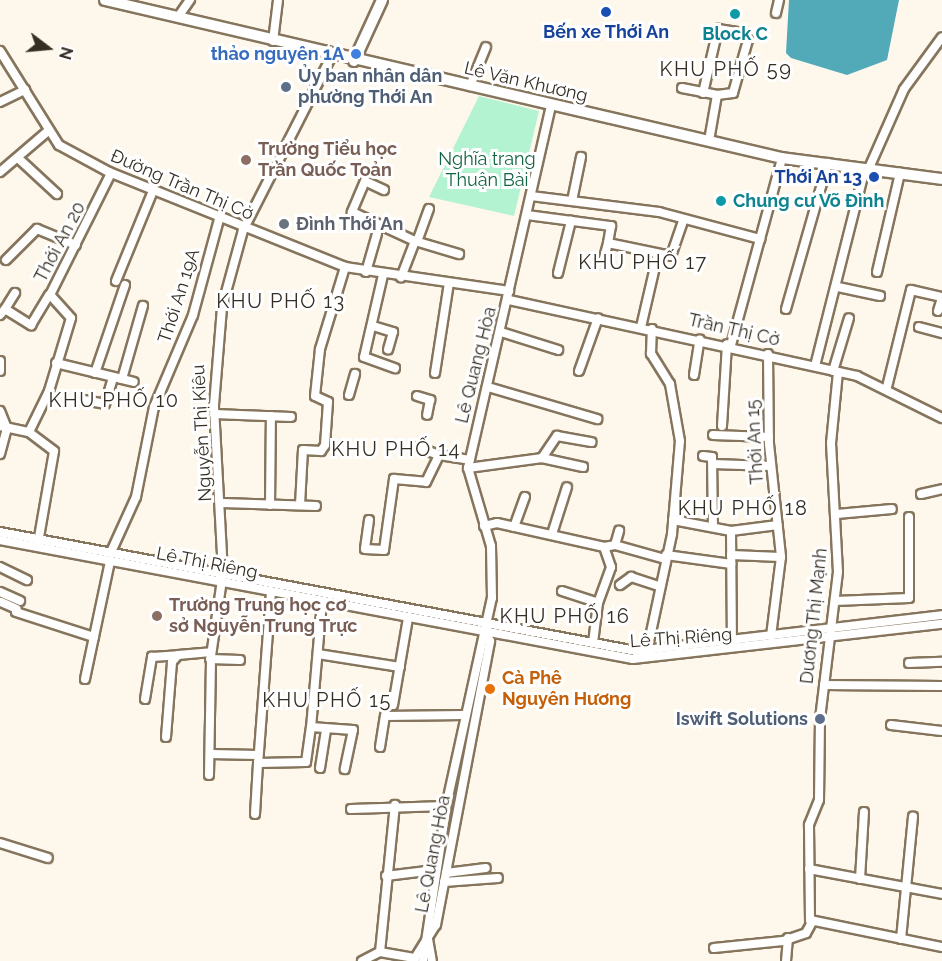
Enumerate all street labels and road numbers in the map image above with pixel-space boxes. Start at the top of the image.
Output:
street label: Lê Văn Khương [462,57,590,107]
street label: Đường Trần Thị Cờ [107,145,257,225]
street label: Thới An 20 [30,198,90,286]
street label: Thới An 19A [154,246,204,346]
street label: Lê Quang Hòa [451,305,501,425]
street label: Trần Thị Cờ [686,309,782,351]
street label: Nguyễn Thị Kiêu [188,364,216,502]
street label: Thới An 15 [742,399,768,485]
street label: Lê Thị Riêng [154,543,260,583]
street label: Dương Thị Mạnh [796,547,832,685]
street label: Lê Thị Riêng [629,624,733,652]
street label: Lê Quang Hòa [411,793,455,915]

